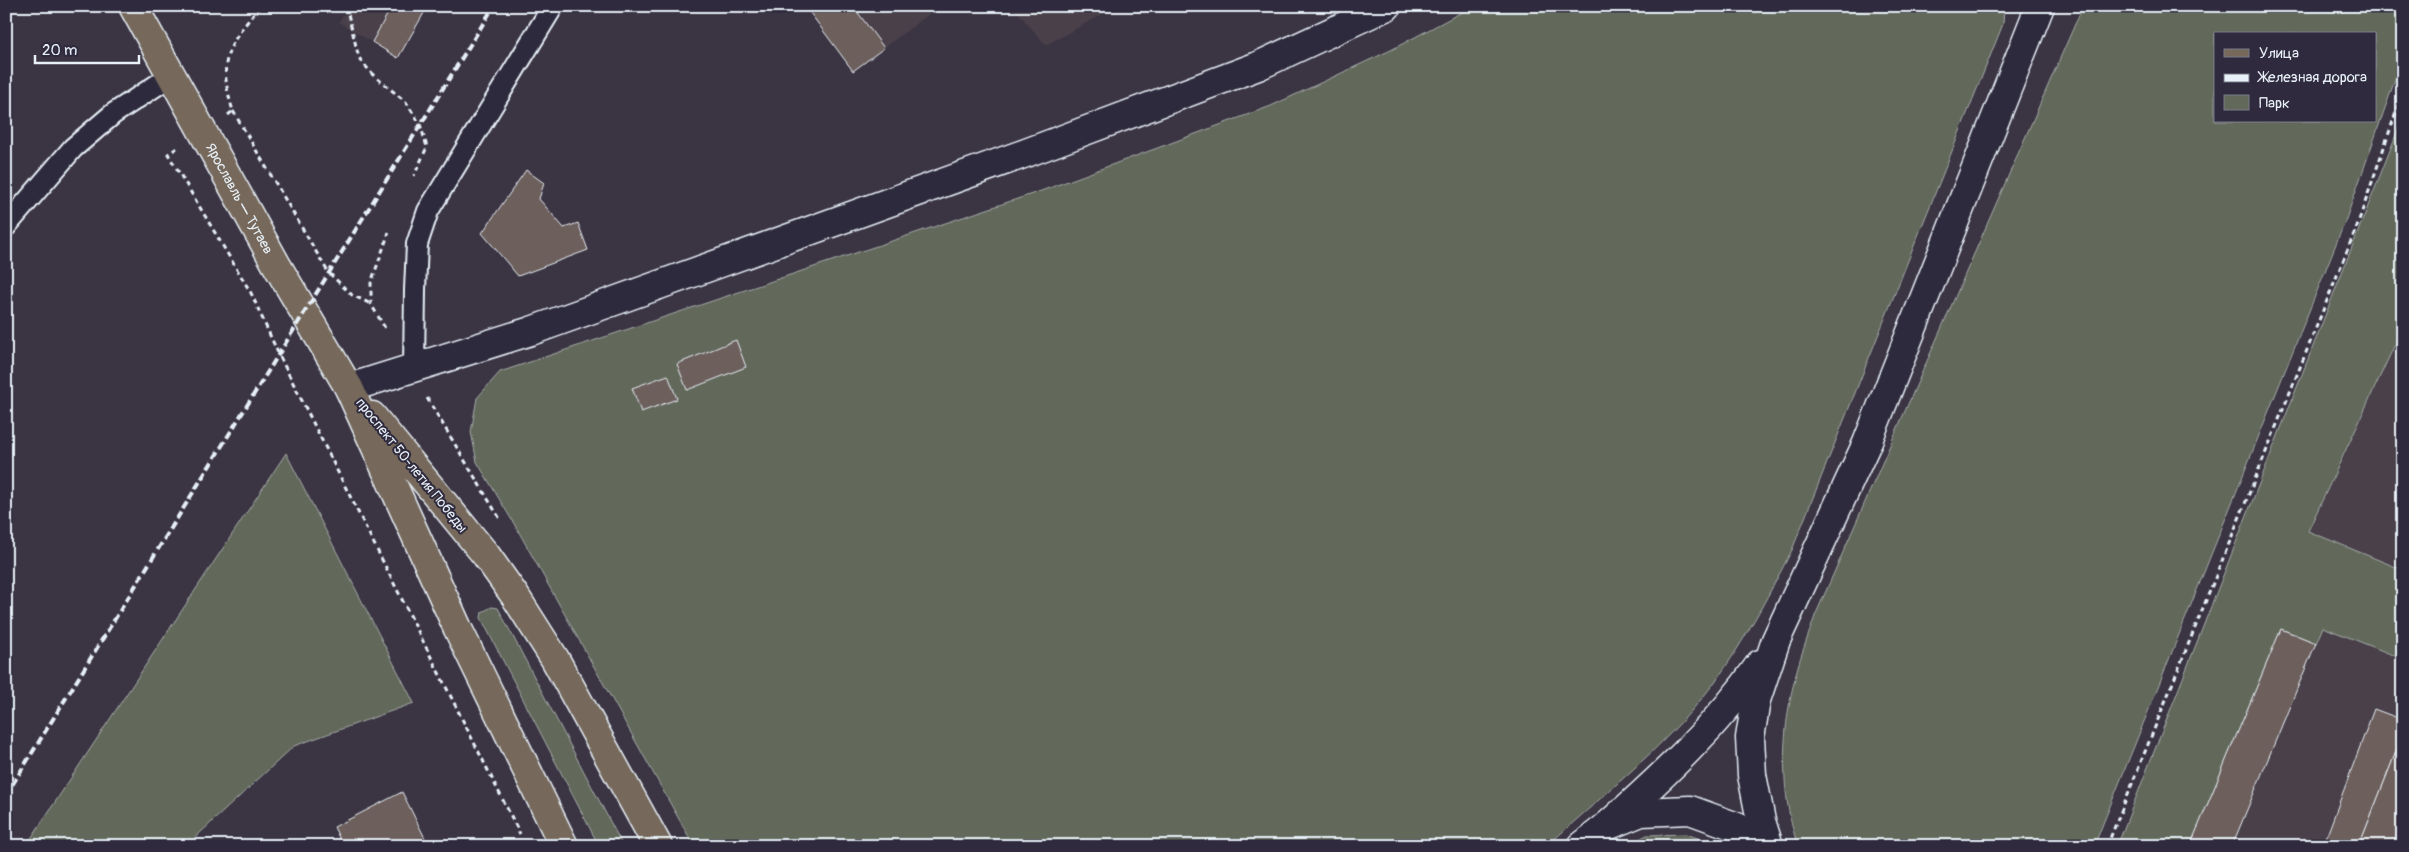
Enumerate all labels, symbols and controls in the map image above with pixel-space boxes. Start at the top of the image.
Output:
scale bar [35,32,139,64]
legend [2214,32,2376,122]
text: 20 m [42,41,77,60]
text: Улица [2259,44,2299,63]
text: Железная дорога [2257,68,2367,87]
text: Парк [2259,94,2290,113]
street label: Ярославль — Тутаев [202,140,277,257]
street label: проспект 50-летия Победы [352,395,471,536]

